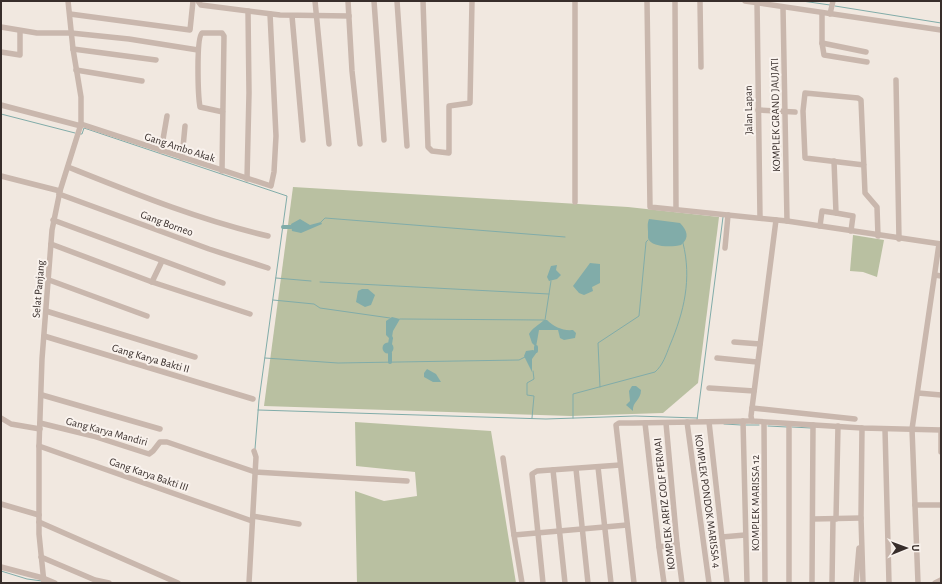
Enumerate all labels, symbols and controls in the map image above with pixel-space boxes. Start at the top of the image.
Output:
street label: KOMPLEK GRAND JAUJATI [769,58,782,172]
street label: Jalan Lapan [743,85,754,135]
street label: Gang Ambo Akak [143,131,216,164]
street label: Gang Borneo [139,209,195,238]
street label: Selat Panjang [30,259,47,318]
street label: Gang Karya Bakti II [111,342,191,375]
street label: Gang Karya Mandiri [65,415,149,448]
street label: KOMPLEK PONDOK MARISSA 4 [693,433,722,569]
street label: KOMPLEK ARFIZ GOLF PERMAI [652,437,677,570]
street label: KOMPLEK MARISSA 12 [750,455,761,551]
street label: Gang Karya Bakti III [108,456,190,493]
north arrow [886,528,926,568]
text: U [910,544,921,551]

